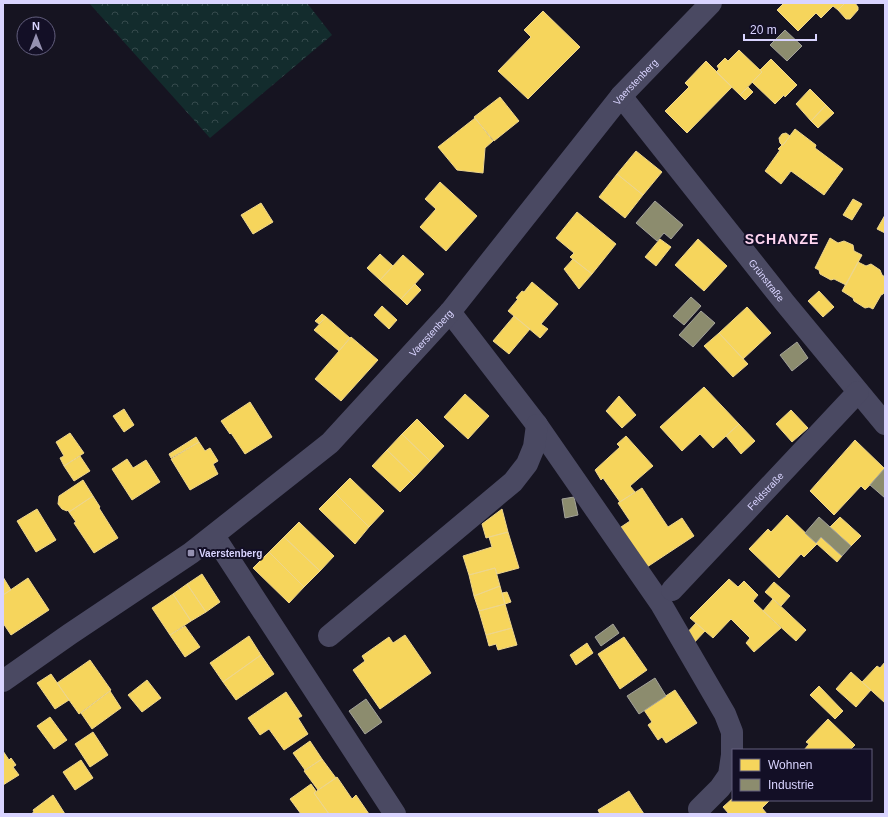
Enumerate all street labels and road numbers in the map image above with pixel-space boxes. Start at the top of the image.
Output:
street label: Vaerstenberg [611,56,660,107]
street label: Grünstraße [747,257,787,304]
street label: Vaerstenberg [407,307,455,359]
street label: Feldstraße [745,469,786,512]

